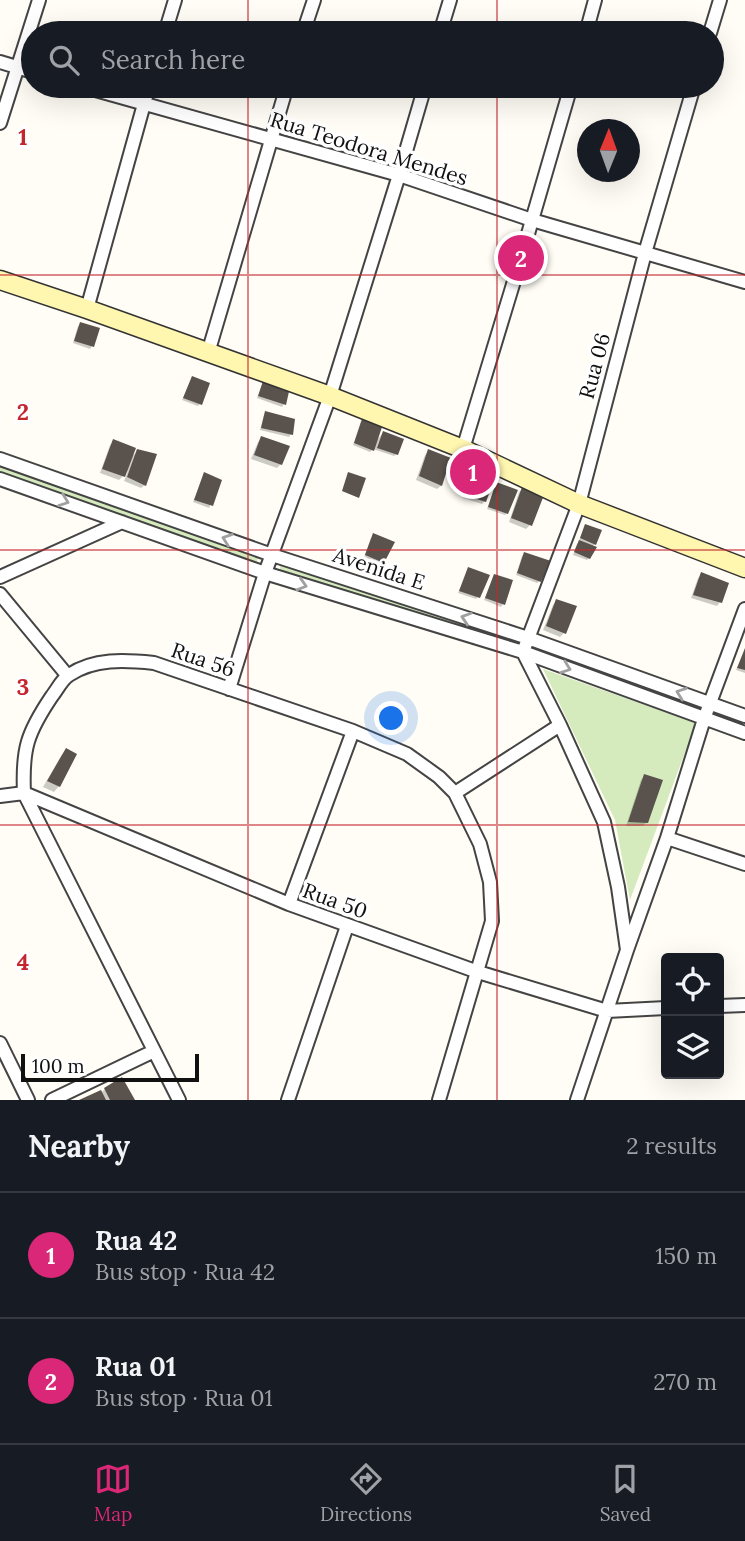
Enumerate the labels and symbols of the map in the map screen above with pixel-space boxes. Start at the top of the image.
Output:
street label: Rua Teodora Mendes [267,106,471,191]
north arrow [577,119,640,182]
text: 1 [18,122,28,151]
pin: 2 [498,232,544,284]
street label: Rua 06 [573,330,616,402]
text: 2 [17,397,29,426]
pin: 1 [450,446,496,498]
one-way arrow [58,493,70,507]
one-way arrow [221,533,233,547]
street label: Avenida E [329,541,429,596]
one-way arrow [296,576,308,591]
one-way arrow [460,612,473,626]
street label: Rua 56 [168,636,239,683]
one-way arrow [559,660,571,674]
text: 3 [17,672,29,701]
one-way arrow [675,688,687,702]
your location [374,701,408,735]
street label: Rua 50 [299,876,371,925]
text: 4 [17,947,29,976]
scale bar [21,1051,200,1083]

